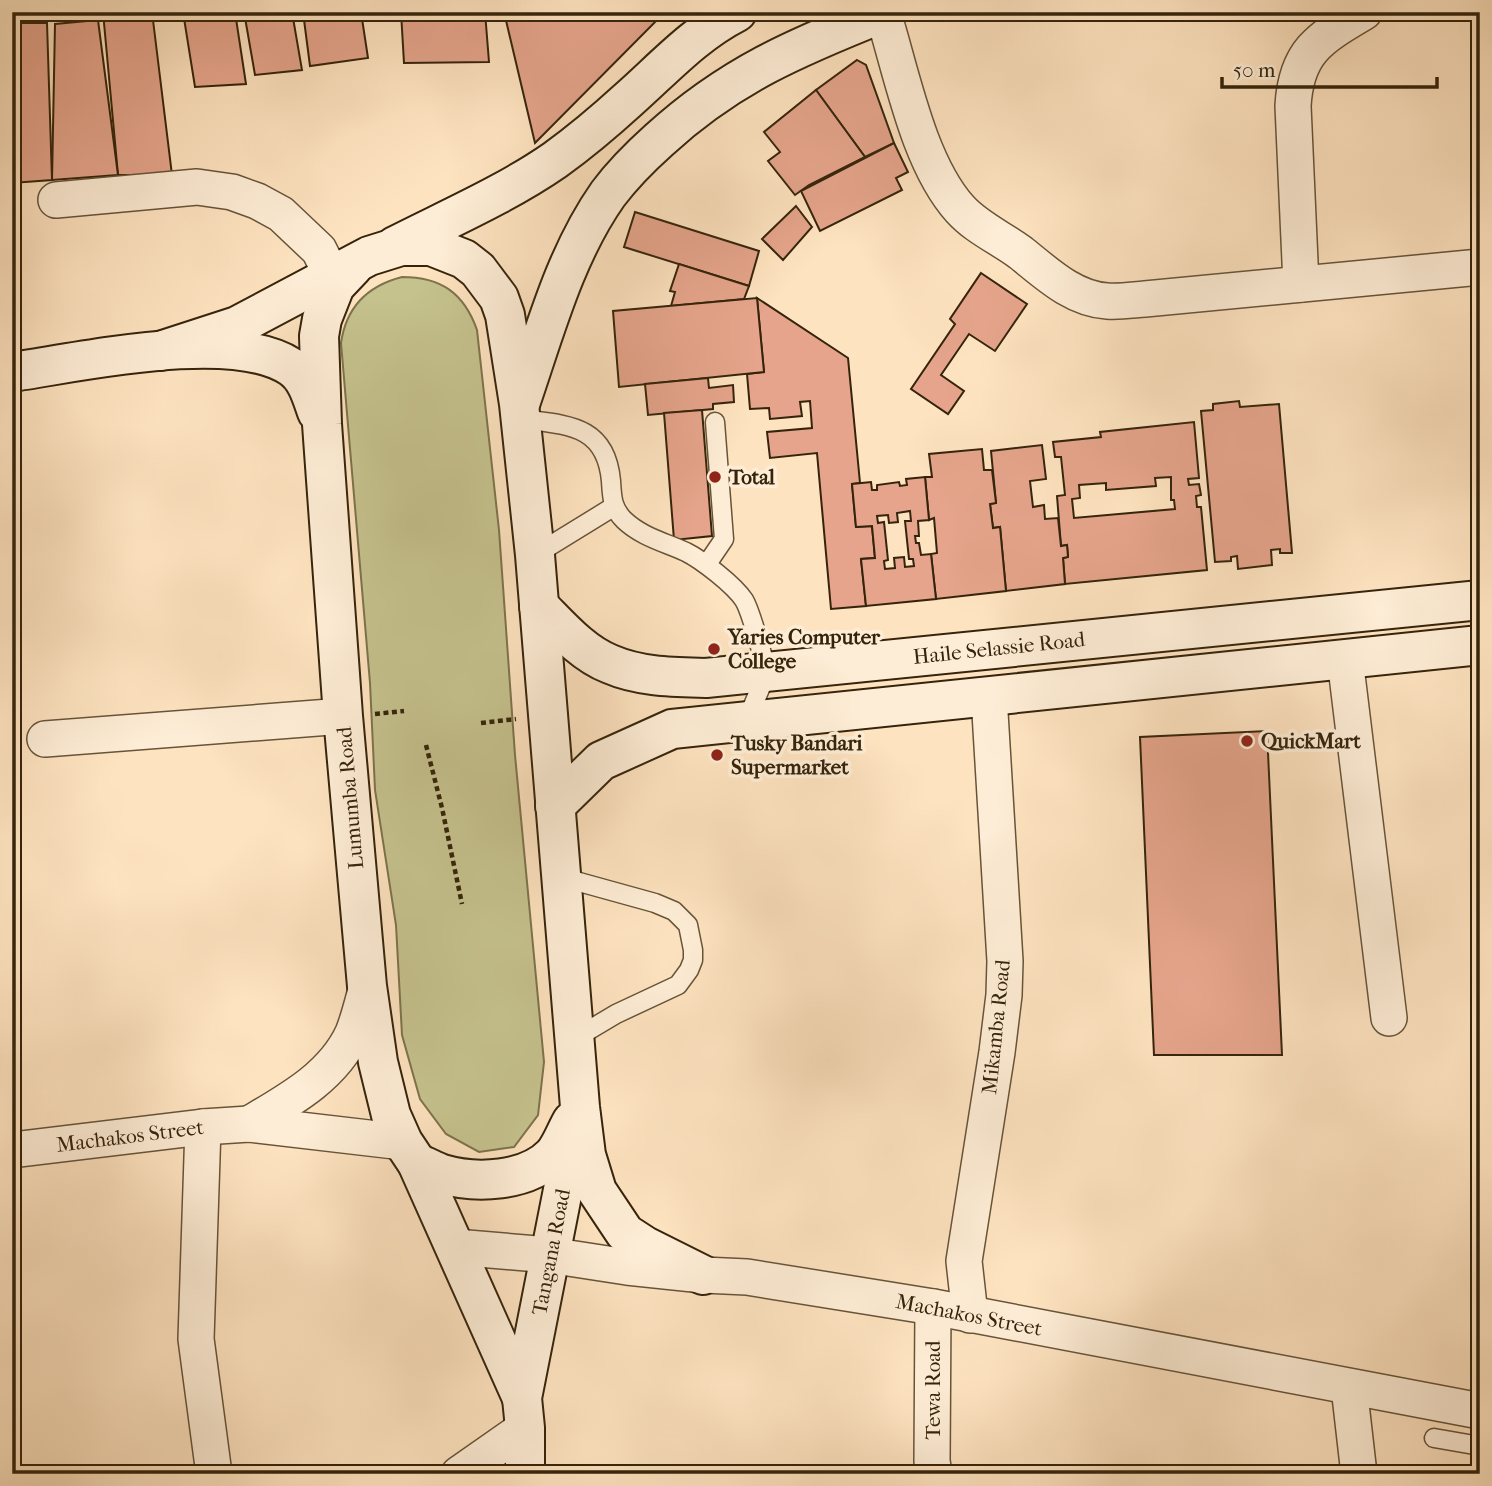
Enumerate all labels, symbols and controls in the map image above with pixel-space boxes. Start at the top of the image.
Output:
scale bar [1222,46,1438,90]
text: 50 m [1233,58,1276,82]
place label: Total [728,465,775,489]
marker: Total [707,469,723,485]
place label: Yaries Computer College [727,625,881,673]
street label: Haile Selassie Road [912,627,1087,669]
marker: Yaries Computer College [706,641,722,657]
street label: Lumumba Road [332,725,368,870]
place label: QuickMart [1261,729,1361,753]
place label: Tusky Bandari Supermarket [730,731,863,779]
marker: QuickMart [1239,733,1255,749]
marker: Tusky Bandari Supermarket [709,747,725,763]
street label: Mikamba Road [977,958,1015,1095]
street label: Machakos Street [55,1115,206,1157]
street label: Tangana Road [527,1186,575,1317]
street label: Machakos Street [894,1289,1045,1341]
street label: Tewa Road [921,1340,945,1439]

